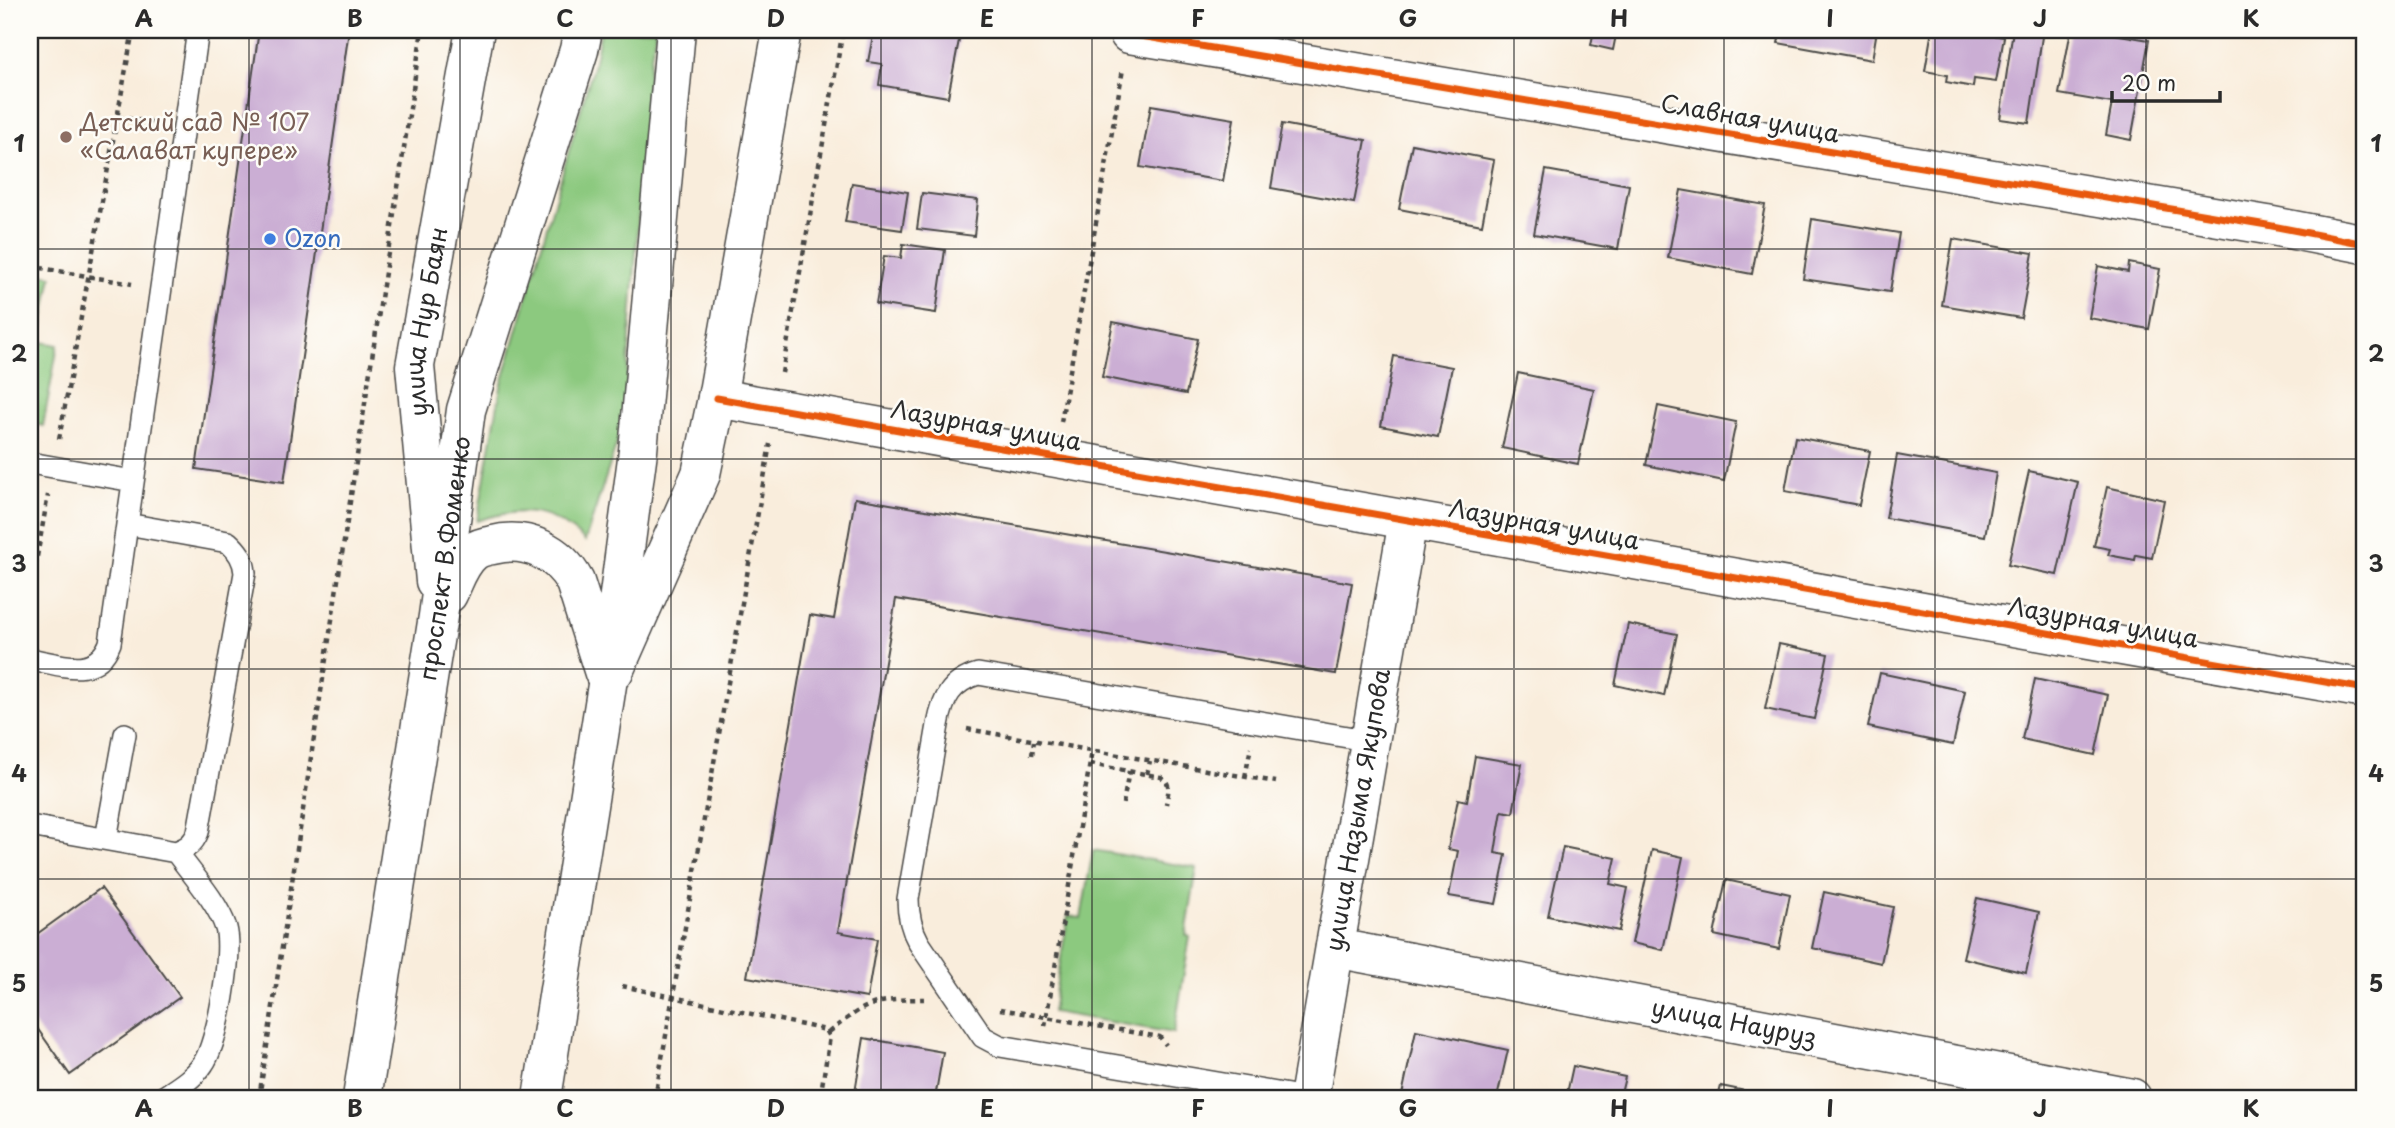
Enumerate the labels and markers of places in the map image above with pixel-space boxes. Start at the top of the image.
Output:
place label: Детский сад № 107 «Салават купере» [79,103,309,167]
marker: Детский сад № 107 «Салават купере» [58,129,74,145]
place label: Ozon [284,219,341,255]
marker: Ozon [262,231,278,247]

